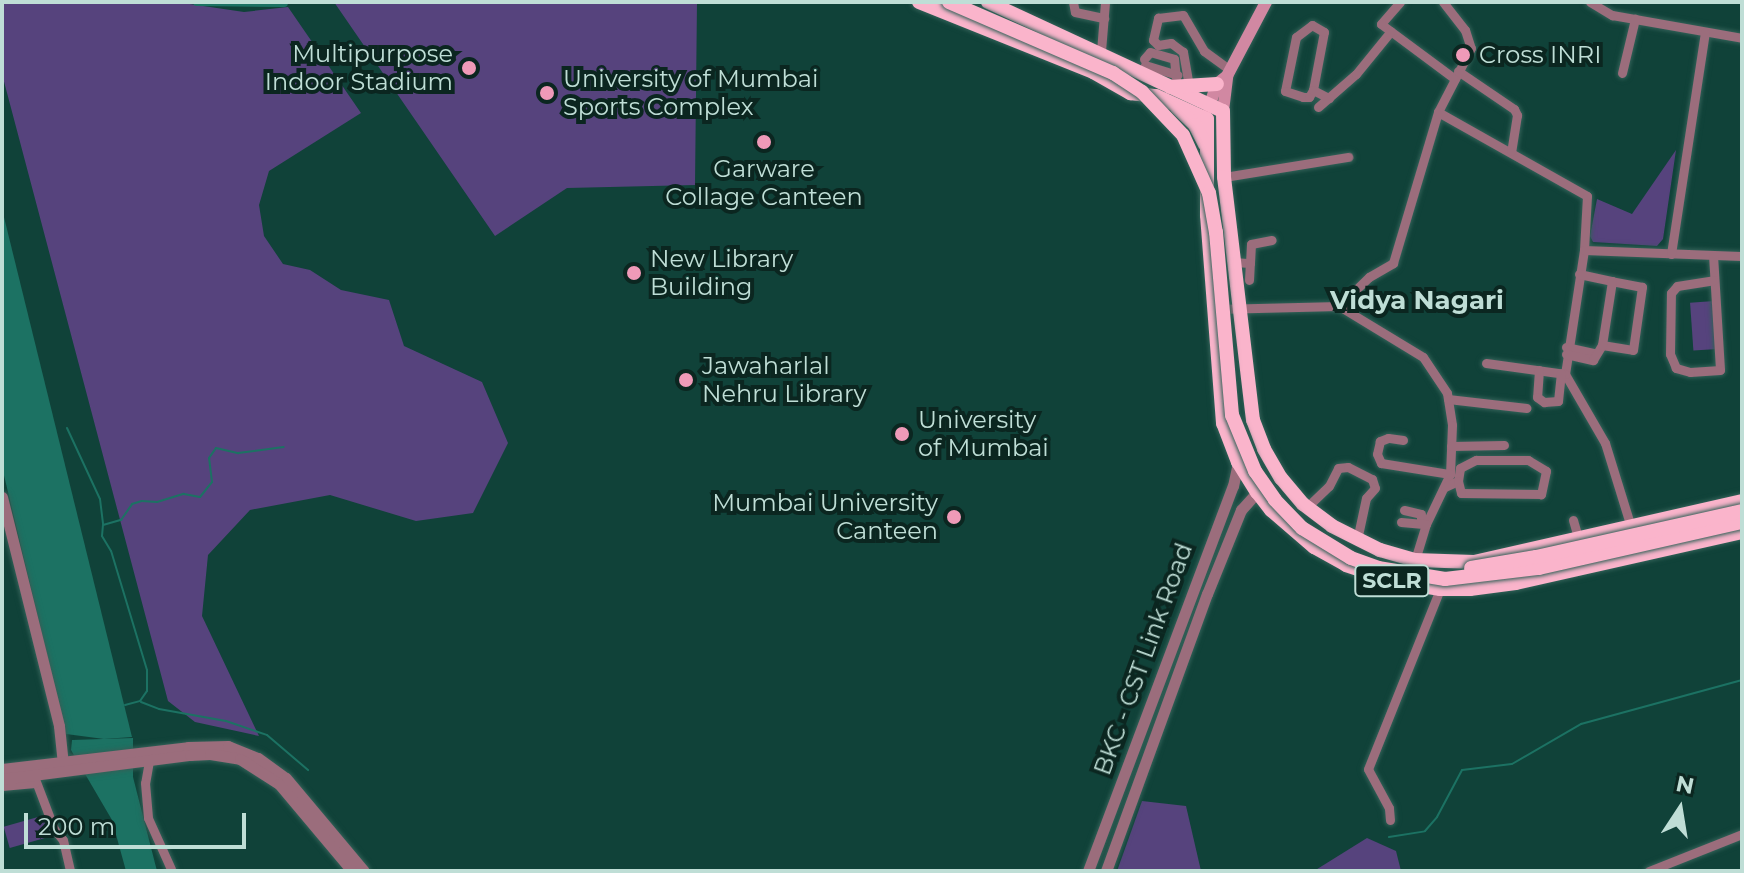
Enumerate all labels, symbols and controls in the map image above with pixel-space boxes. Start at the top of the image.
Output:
place label: Multipurpose Indoor Stadium [265,40,453,96]
place label: Cross INRI [1479,41,1601,69]
marker: Cross INRI [1454,46,1472,64]
marker: Multipurpose Indoor Stadium [460,59,478,77]
place label: University of Mumbai Sports Complex [563,65,818,121]
marker: University of Mumbai Sports Complex [538,84,556,102]
marker: Garware Collage Canteen [755,133,773,151]
place label: Garware Collage Canteen [665,155,863,211]
place label: New Library Building [650,245,793,301]
marker: New Library Building [625,264,643,282]
district label: Vidya Nagari [1330,285,1504,317]
place label: Jawaharlal Nehru Library [702,352,866,408]
marker: Jawaharlal Nehru Library [677,371,695,389]
place label: University of Mumbai [918,406,1049,462]
marker: University of Mumbai [893,425,911,443]
place label: Mumbai University Canteen [712,489,938,545]
marker: Mumbai University Canteen [945,508,963,526]
street label: BKC - CST Link Road [1088,539,1198,779]
road number: SCLR [1354,563,1430,599]
north arrow [1640,769,1720,849]
text: N [1674,770,1697,800]
scale bar [28,797,250,847]
text: 200 m [38,812,115,841]

